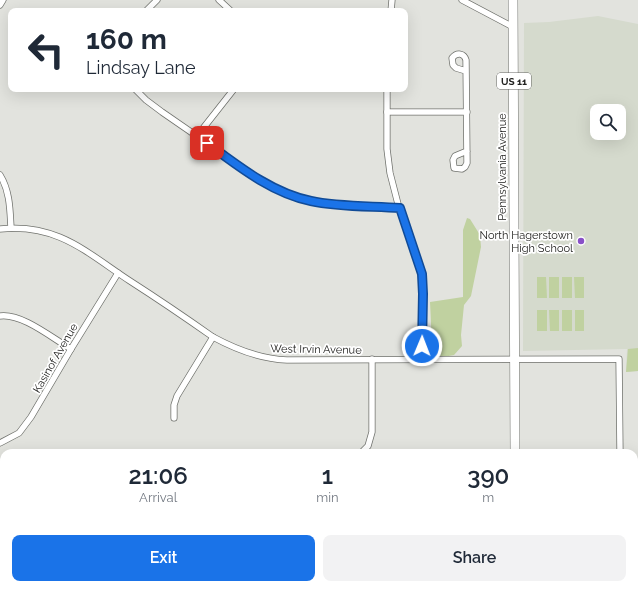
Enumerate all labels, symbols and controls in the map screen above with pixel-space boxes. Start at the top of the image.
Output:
text: 160 m [86,23,167,56]
icon: left [20,24,72,76]
text: Lindsay Lane [86,57,196,78]
road number: US 11 [497,73,531,89]
map controls [590,104,626,140]
button: search [590,104,626,140]
street label: Pennsylvania Avenue [496,113,509,221]
pin [190,126,224,160]
icon: arrive [196,132,218,154]
place label: North Hagerstown High School [480,229,573,255]
marker: North Hagerstown High School [576,236,586,246]
street label: Kasinof Avenue [30,321,81,395]
position arrow [401,325,443,367]
street label: West Irvin Avenue [270,342,362,357]
text: 21:06 [129,461,188,490]
text: 1 [322,461,333,490]
text: 390 [467,461,509,490]
text: Arrival [139,490,177,505]
text: min [316,490,339,505]
text: m [482,490,494,505]
button: Exit [12,535,315,581]
button: Share [323,535,626,581]

